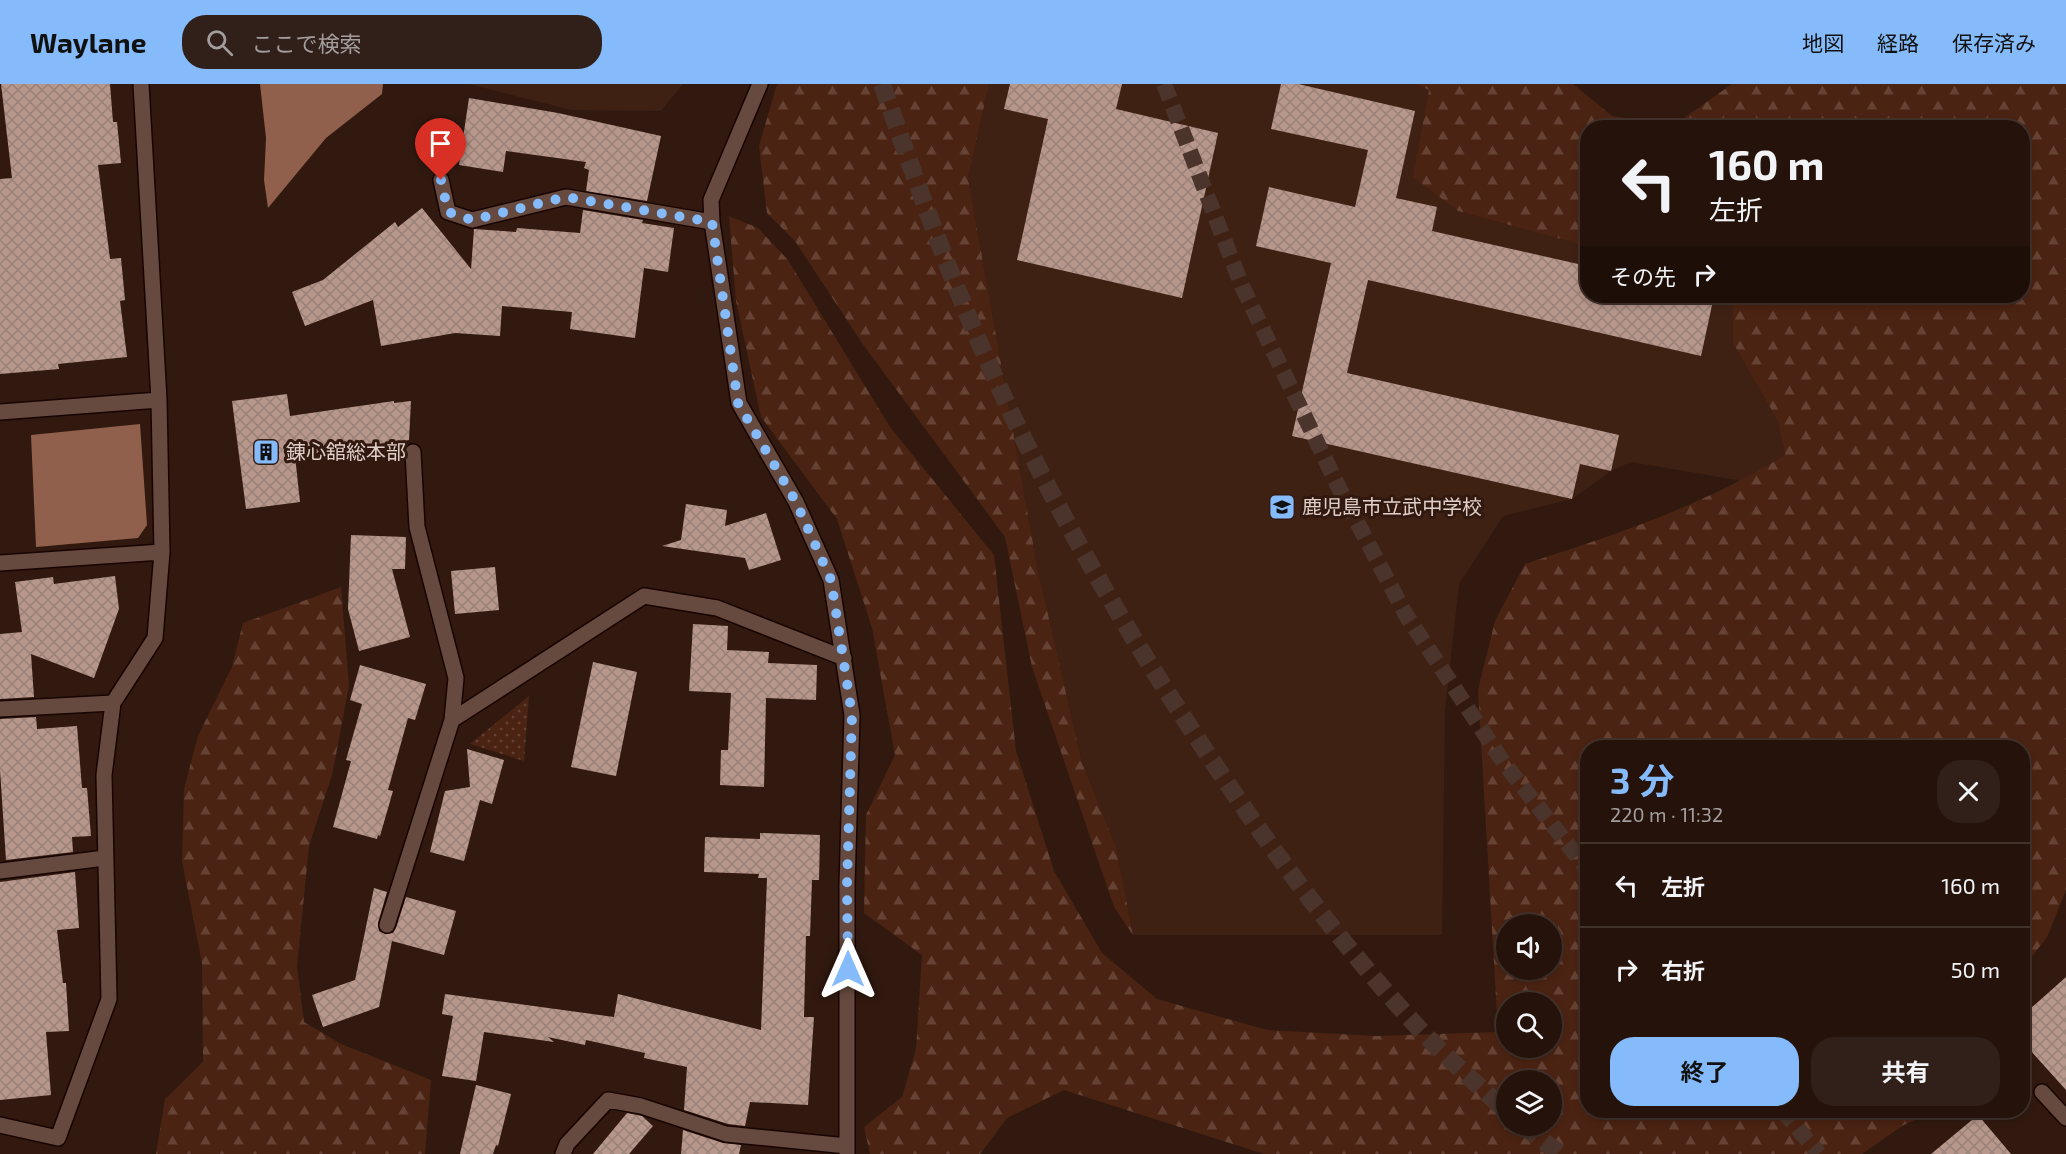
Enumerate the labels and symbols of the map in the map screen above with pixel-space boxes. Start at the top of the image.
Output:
pin [415,118,466,180]
building icon: 錬心舘総本部 [251,437,281,467]
place label: 錬心舘総本部 [286,439,406,463]
school or university icon: 鹿児島市立武中学校 [1267,492,1297,522]
place label: 鹿児島市立武中学校 [1302,494,1482,518]
position arrow [816,937,880,1001]

